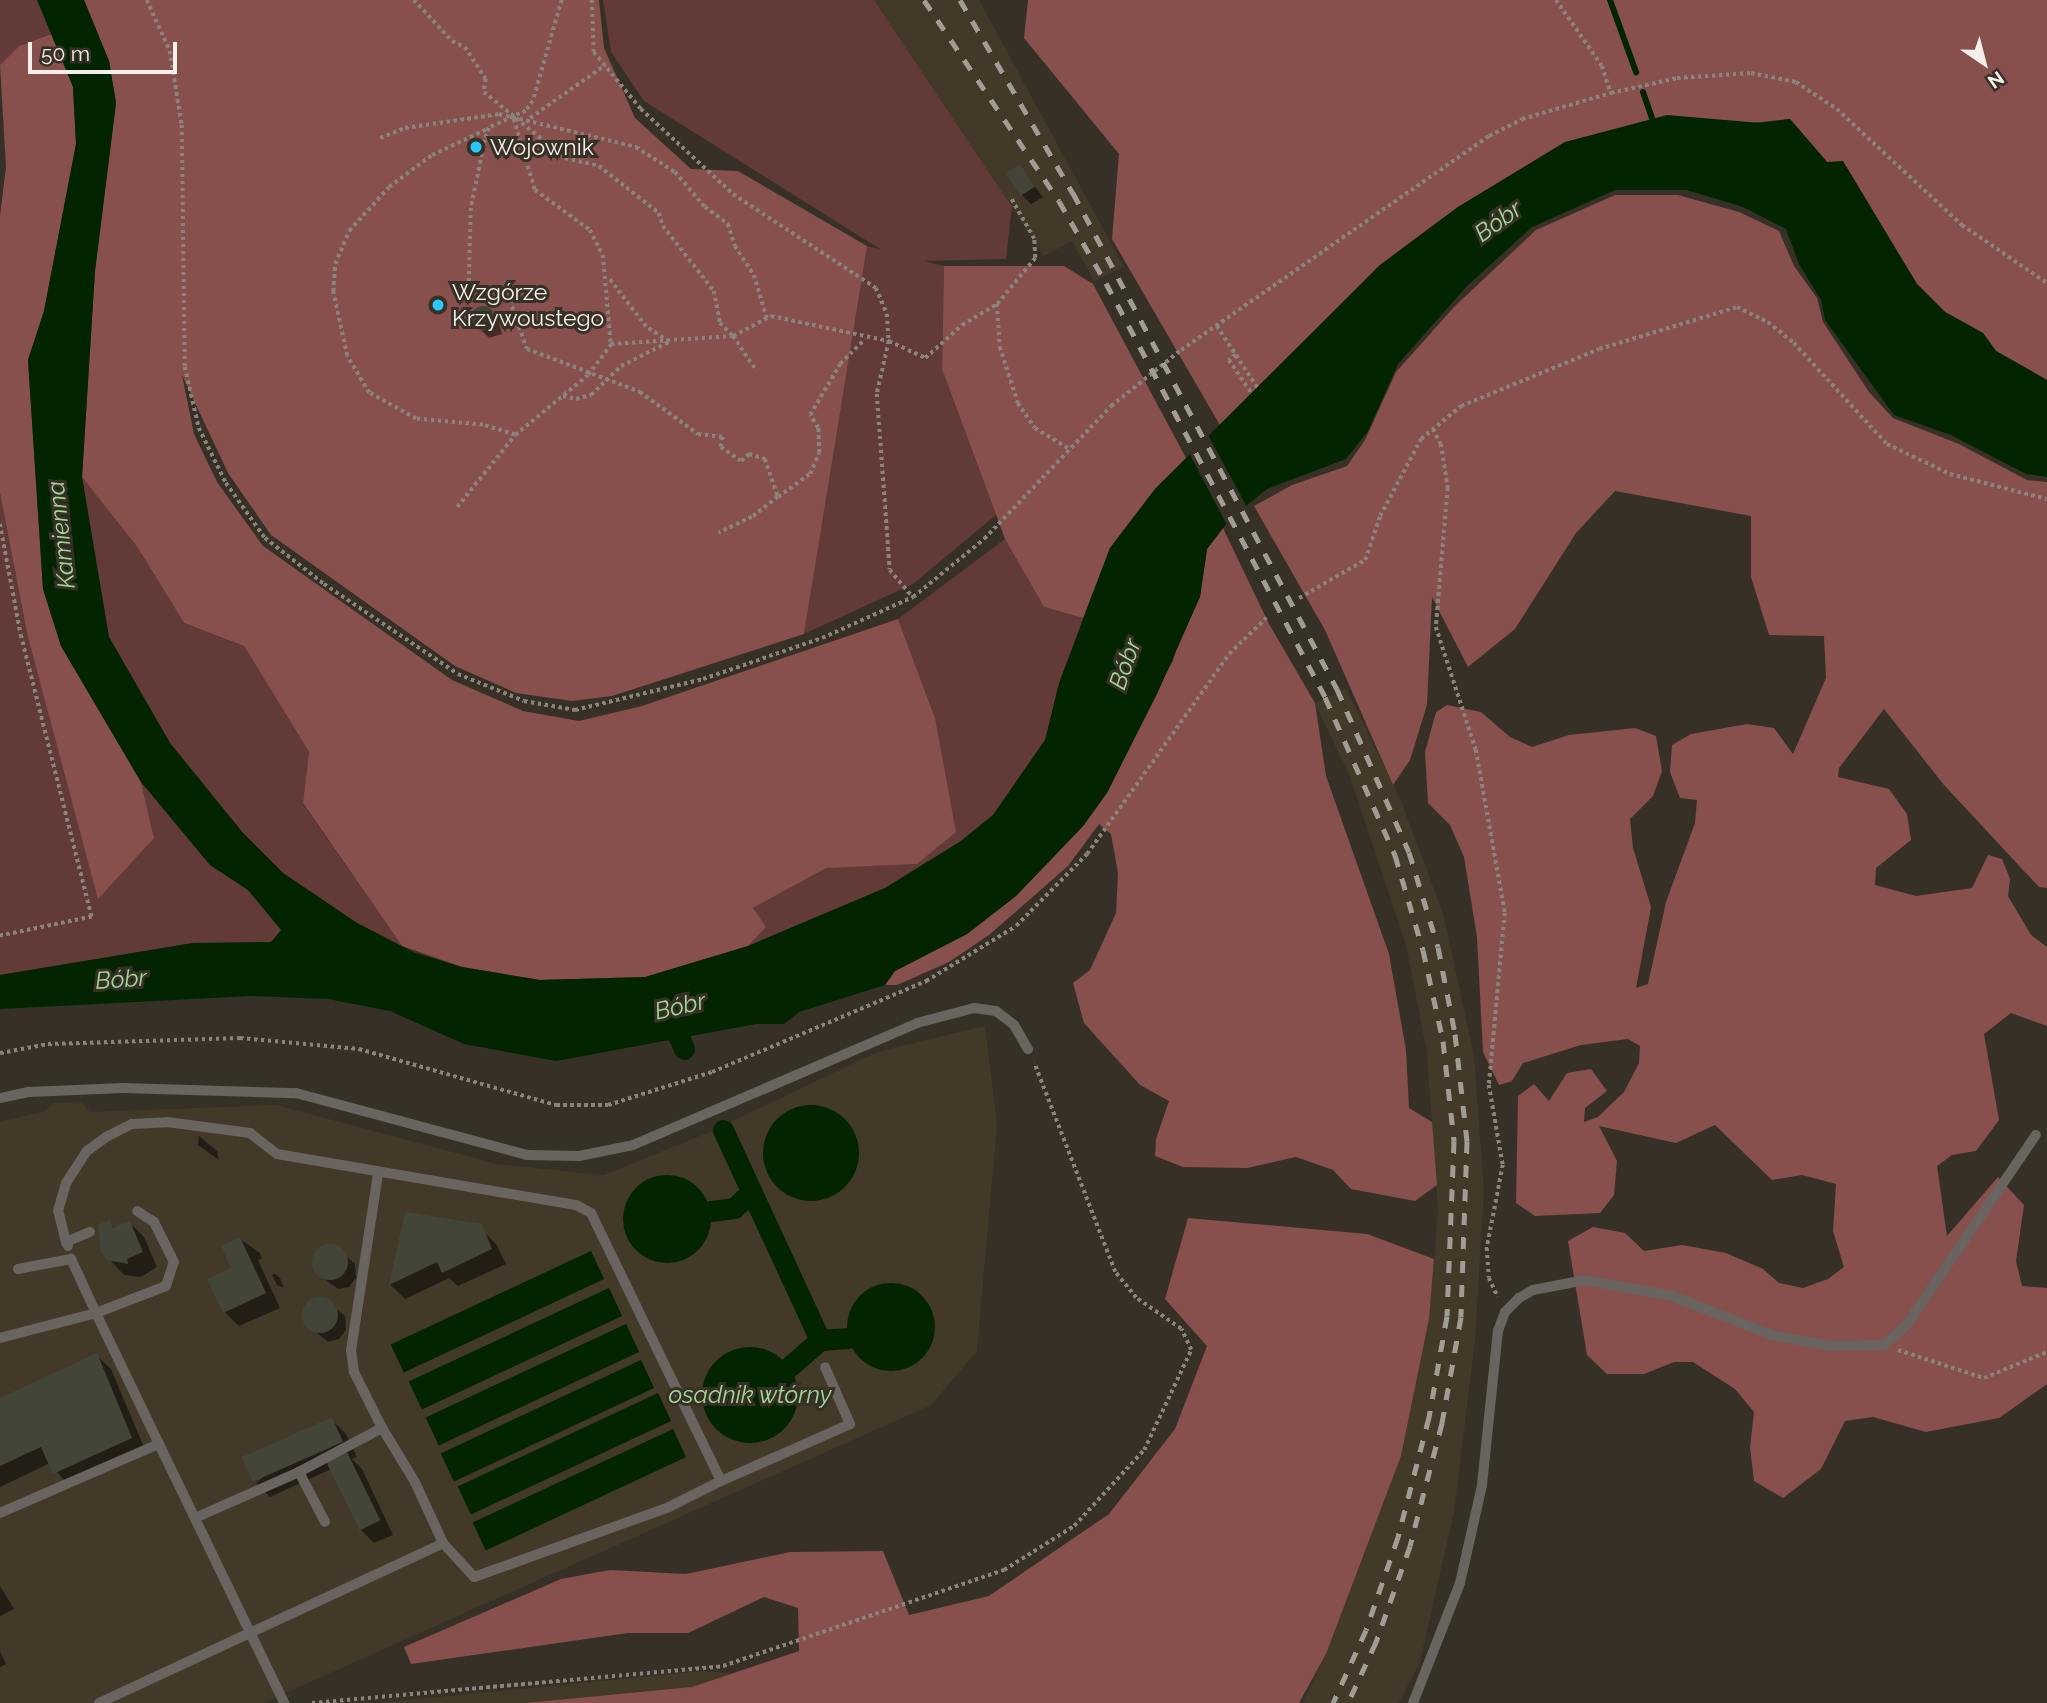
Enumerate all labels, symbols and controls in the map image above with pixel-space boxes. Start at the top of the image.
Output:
scale bar [32,28,180,72]
north arrow [1949,28,2019,98]
text: 50 m [41,41,90,66]
text: N [1984,67,2008,93]
place label: Wojownik [490,133,594,161]
marker: Wojownik [468,139,484,155]
water label: Bóbr [1469,194,1527,248]
place label: Wzgórze Krzywoustego [452,278,604,332]
marker: Wzgórze Krzywoustego [430,297,446,313]
water label: Kamienna [41,480,81,590]
water label: Bóbr [1103,635,1147,693]
water label: Bóbr [94,963,148,995]
water label: Bóbr [652,986,708,1026]
water label: osadnik wtórny [668,1381,832,1409]

